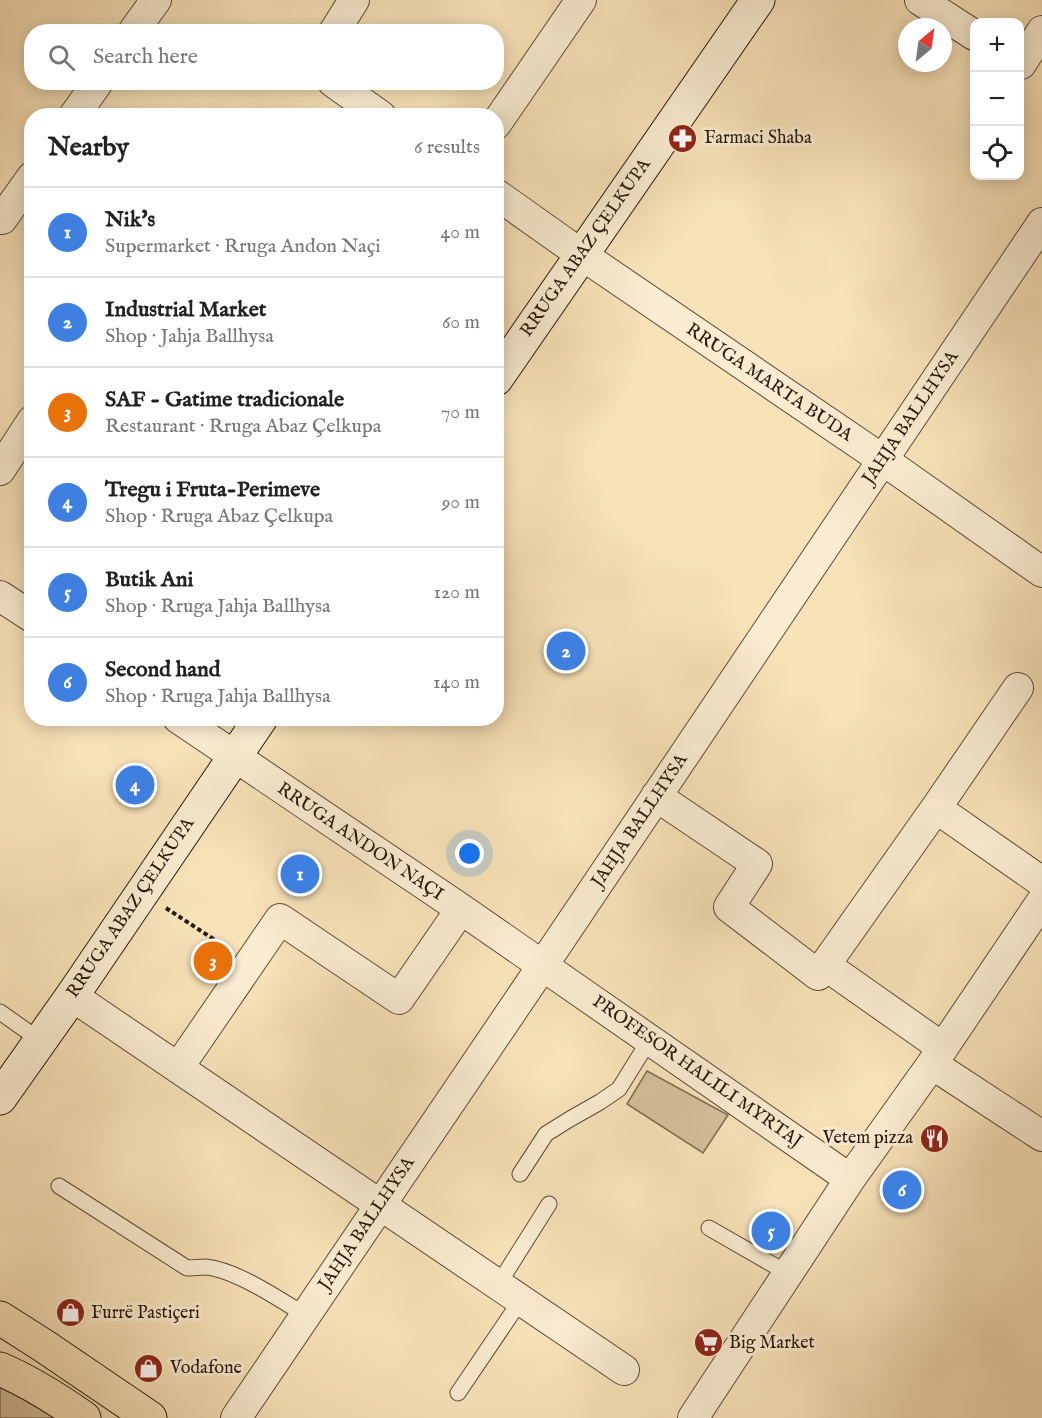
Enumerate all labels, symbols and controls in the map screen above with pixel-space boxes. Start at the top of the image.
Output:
north arrow [898,18,952,72]
map controls [970,18,1024,180]
button: + [970,18,1024,72]
search box [24,24,504,90]
icon: search [45,41,78,74]
text: Search here [93,43,198,71]
button: − [970,72,1024,126]
pharmacy icon: Farmaci Shaba [667,122,699,154]
button: locate [970,126,1024,180]
place label: Farmaci Shaba [704,127,812,150]
text: Nearby [48,131,129,164]
text: 6 results [414,135,480,160]
street label: RRUGA ABAZ ÇELKUPA [516,154,657,342]
text: Nik's [105,206,155,234]
text: 1 [64,220,71,245]
text: 40 m [441,220,480,245]
text: Supermarket · Rruga Andon Naçi [105,234,381,259]
text: Industrial Market [105,296,266,324]
text: 2 [63,310,72,335]
text: 60 m [442,310,480,335]
street label: RRUGA MARTA BUDA [681,319,857,448]
text: Shop · Jahja Ballhysa [105,324,274,349]
street label: JAHJA BALLHYSA [857,346,965,491]
text: SAF - Gatime tradicionale [105,386,344,414]
text: 3 [64,400,71,425]
text: 70 m [441,400,480,425]
text: Restaurant · Rruga Abaz Çelkupa [105,414,381,439]
text: Tregu i Fruta-Perimeve [105,476,320,504]
text: 4 [63,490,72,515]
text: 90 m [442,490,480,515]
text: Shop · Rruga Abaz Çelkupa [105,504,333,529]
text: Butik Ani [105,566,193,594]
text: 5 [64,580,71,605]
text: 120 m [434,580,480,605]
text: Shop · Rruga Jahja Ballhysa [105,594,331,619]
pin: 2 [546,628,586,674]
text: Second hand [105,656,221,684]
text: 6 [63,670,72,695]
text: 140 m [433,670,480,695]
text: Shop · Rruga Jahja Ballhysa [105,684,331,709]
street label: JAHJA BALLHYSA [586,749,694,894]
pin: 4 [116,762,154,808]
street label: RRUGA ANDON NAÇI [272,778,448,906]
street label: RRUGA ABAZ ÇELKUPA [62,813,201,1003]
your location [455,839,484,868]
pin: 1 [280,852,320,896]
pin: 3 [194,938,232,984]
street label: PROFESOR HALILI MYRTAJ [588,991,807,1154]
restaurant icon: Vetem pizza [918,1122,950,1154]
place label: Vetem pizza [822,1127,913,1150]
street label: JAHJA BALLHYSA [313,1152,421,1297]
pin: 6 [882,1168,922,1212]
pin: 5 [752,1208,790,1254]
shop icon: Furrë Pastiçeri [54,1297,86,1329]
place label: Furrë Pastiçeri [91,1302,200,1325]
supermarket icon: Big Market [692,1327,724,1359]
place label: Big Market [729,1332,815,1355]
shop icon: Vodafone [133,1352,165,1384]
place label: Vodafone [169,1357,242,1380]

